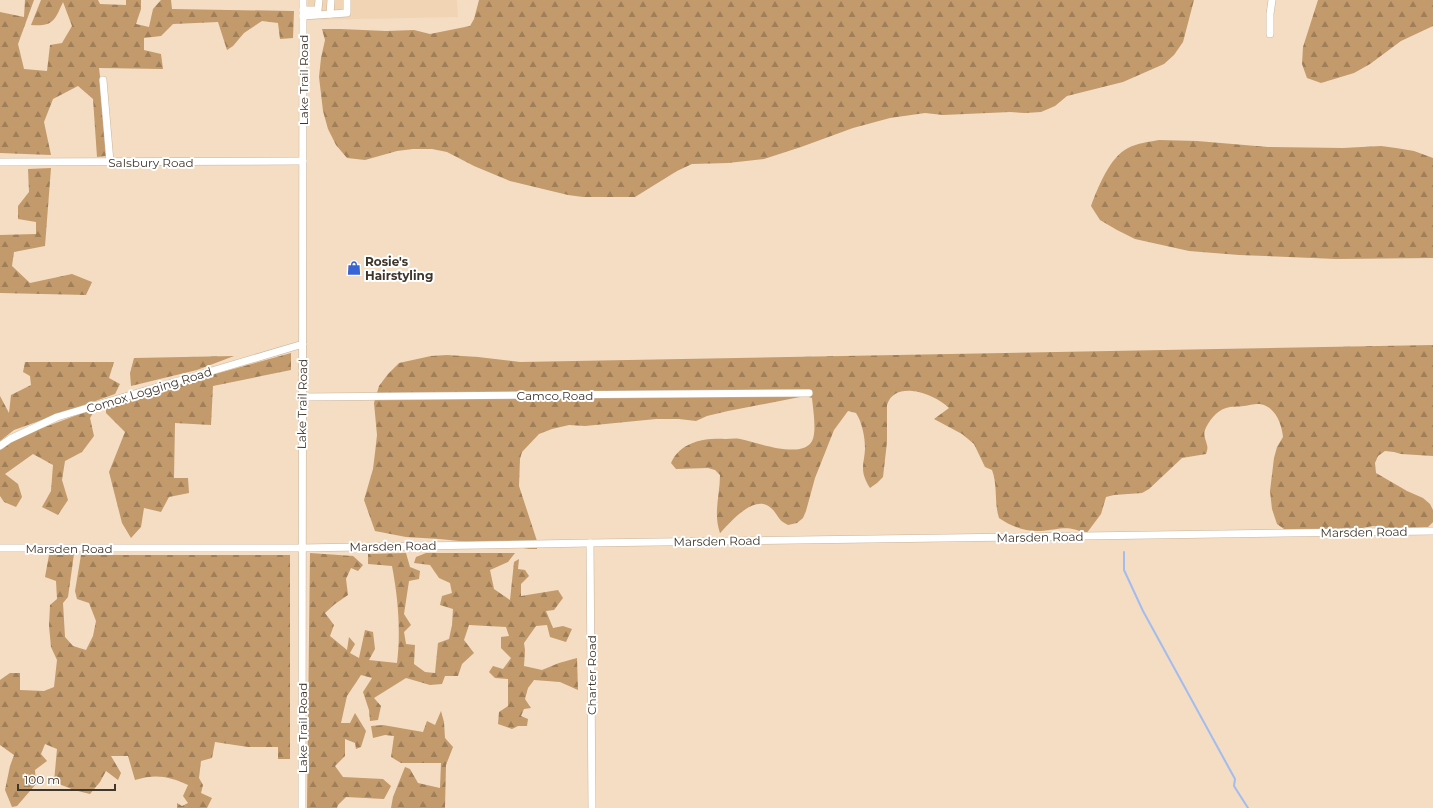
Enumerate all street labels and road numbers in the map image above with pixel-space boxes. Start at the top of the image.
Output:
street label: Lake Trail Road [296,35,311,125]
street label: Salsbury Road [108,155,194,170]
street label: Lake Trail Road [294,359,310,449]
street label: Comox Logging Road [84,364,214,416]
street label: Camco Road [517,388,593,403]
street label: Marsden Road [1320,524,1408,540]
street label: Marsden Road [996,529,1084,545]
street label: Marsden Road [673,533,761,549]
street label: Marsden Road [349,538,437,554]
street label: Marsden Road [25,541,113,556]
street label: Charter Road [584,635,599,715]
street label: Lake Trail Road [295,683,310,773]

